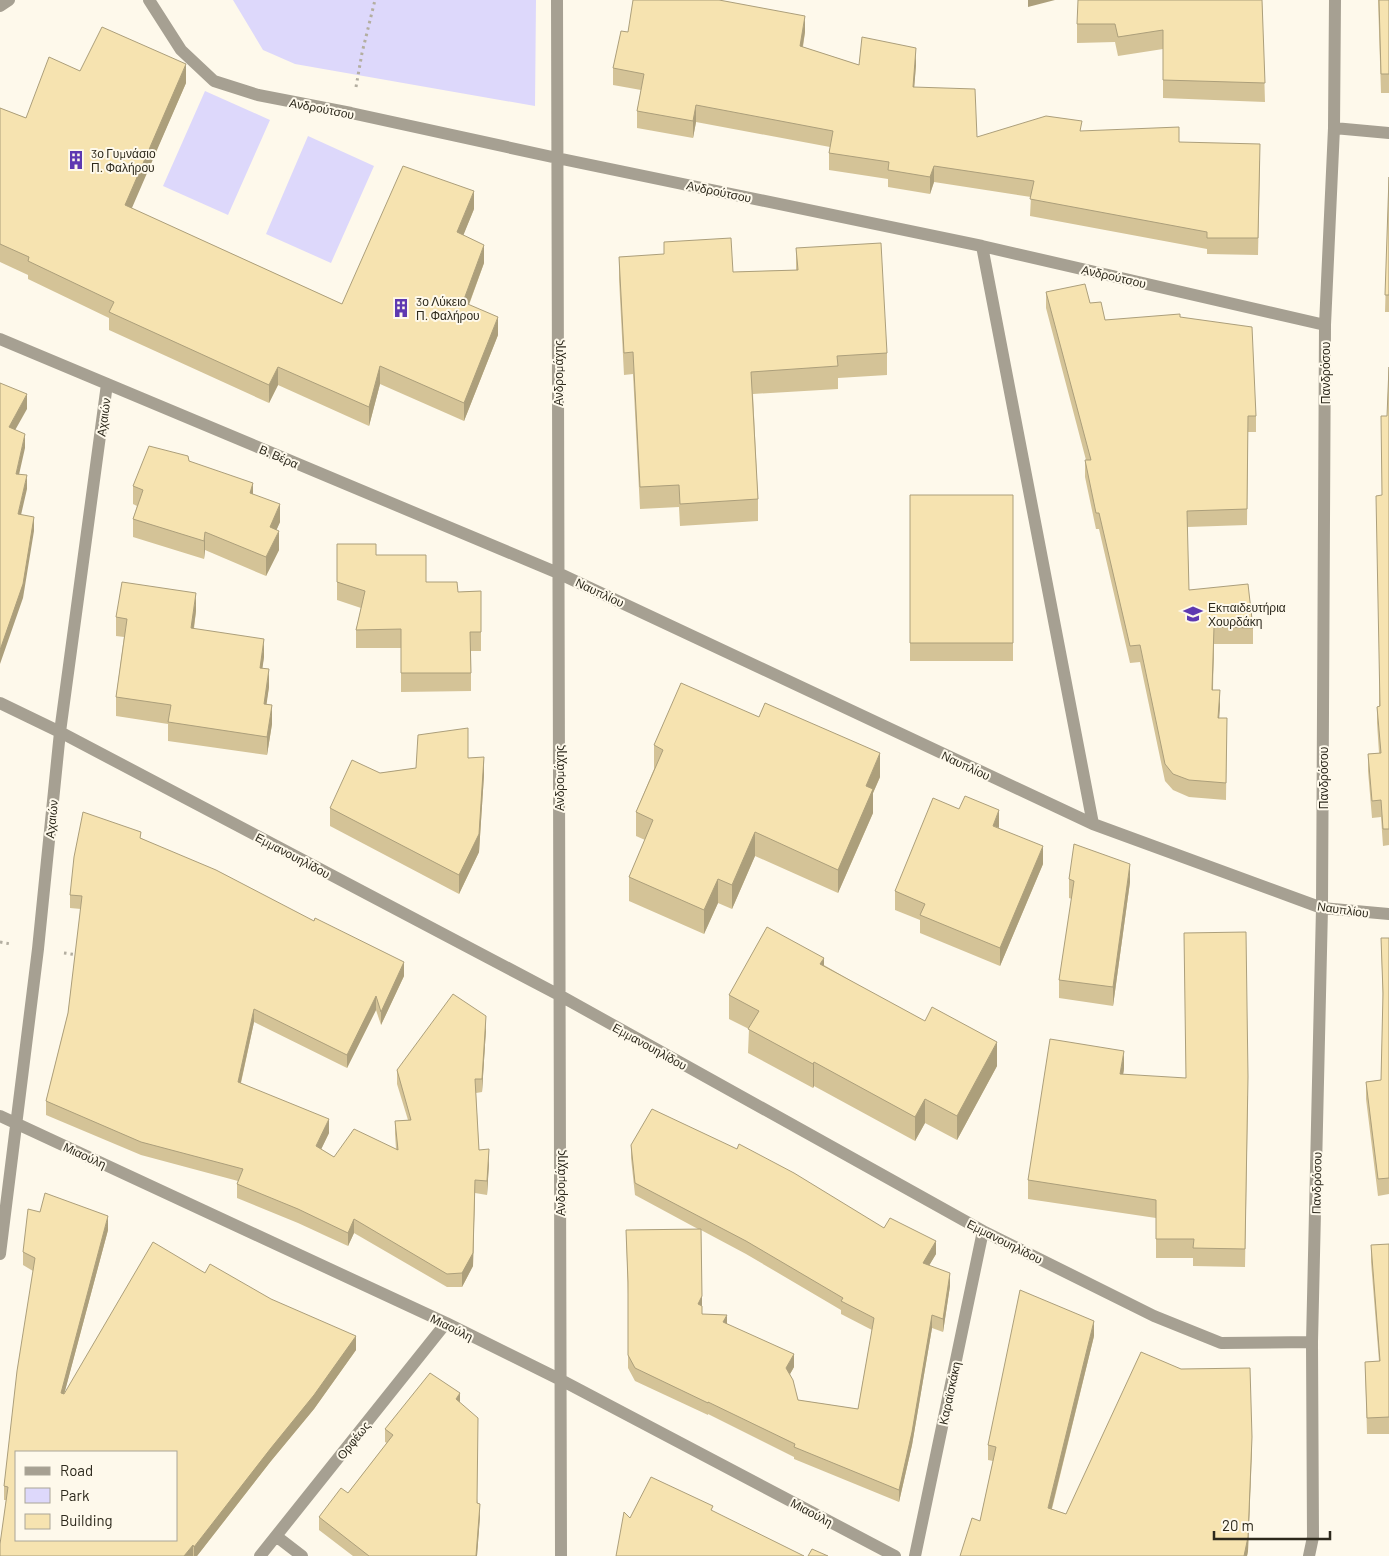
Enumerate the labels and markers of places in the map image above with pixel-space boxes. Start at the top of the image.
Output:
place label: 3ο Γυμνάσιο Π. Φαλήρου [91,146,156,175]
building icon: 3ο Γυμνάσιο Π. Φαλήρου [65,149,87,171]
place label: 3ο Λύκειο Π. Φαλήρου [416,294,480,323]
building icon: 3ο Λύκειο Π. Φαλήρου [390,297,412,319]
place label: Εκπαιδευτήρια Χουρδάκη [1208,600,1286,629]
school or university icon: Εκπαιδευτήρια Χουρδάκη [1182,603,1204,625]

